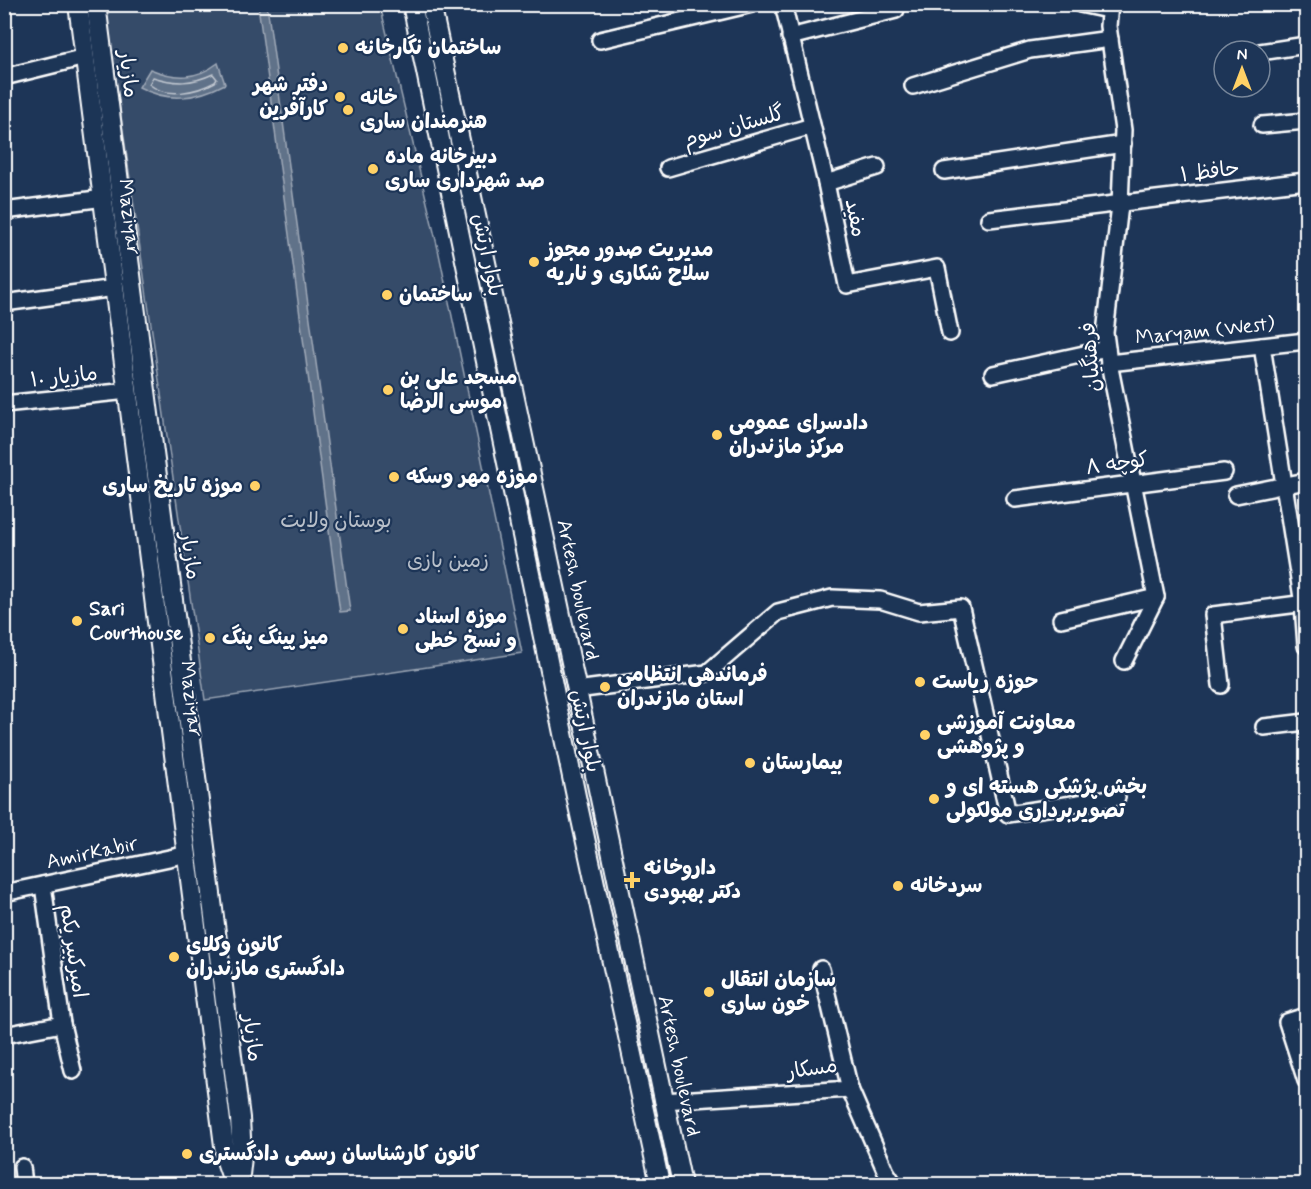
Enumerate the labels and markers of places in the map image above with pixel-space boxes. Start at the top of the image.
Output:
place label: ساختمان نگارخانه [355,34,501,62]
marker: ساختمان نگارخانه [336,41,350,55]
place label: دفتر شهر کارآفرین [251,71,329,123]
place label: خانه هنرمندان ساری [360,84,487,136]
marker: دفتر شهر کارآفرین [333,90,347,104]
marker: خانه هنرمندان ساری [341,103,355,117]
place label: دبیرخانه ماده صد شهرداری ساری [385,143,545,195]
marker: دبیرخانه ماده صد شهرداری ساری [366,162,380,176]
place label: مدیریت صدور مجوز سلاح شکاری و ناریه [544,236,713,288]
marker: مدیریت صدور مجوز سلاح شکاری و ناریه [527,255,541,269]
place label: ساختمان [399,281,473,309]
marker: ساختمان [380,288,394,302]
place label: مسجد علی بن موسی الرضا [400,364,518,416]
marker: مسجد علی بن موسی الرضا [381,383,395,397]
place label: دادسرای عمومی مرکز مازندران [729,409,868,461]
marker: دادسرای عمومی مرکز مازندران [710,428,724,442]
place label: موزه مهر وسکه [406,463,538,491]
marker: موزه مهر وسکه [387,470,401,484]
place label: موزه تاریخ ساری [102,472,243,500]
marker: موزه تاریخ ساری [248,479,262,493]
place label: Sari Courthouse [89,595,183,647]
place label: موزه اسناد و نسخ خطی [415,603,517,655]
marker: Sari Courthouse [70,614,84,628]
marker: موزه اسناد و نسخ خطی [396,622,410,636]
place label: میز پینگ پنگ [222,624,328,652]
marker: میز پینگ پنگ [203,631,217,645]
place label: فرماندهی انتظامی استان مازندران [617,661,768,713]
place label: حوزه ریاست [932,668,1038,696]
marker: حوزه ریاست [913,675,927,689]
marker: فرماندهی انتظامی استان مازندران [598,680,612,694]
place label: معاونت آموزشی و پژوهشی [937,709,1076,761]
marker: معاونت آموزشی و پژوهشی [918,728,932,742]
place label: بیمارستان [762,749,843,777]
marker: بیمارستان [743,756,757,770]
place label: بخش پژشکی هسته ای و تصویربرداری مولکولی [944,773,1147,825]
marker: بخش پژشکی هسته ای و تصویربرداری مولکولی [927,792,941,806]
place label: داروخانه دکتر بهبودی [644,854,741,906]
place label: سردخانه [910,872,982,900]
marker: داروخانه دکتر بهبودی [625,873,639,887]
marker: سردخانه [891,879,905,893]
place label: کانون وکلای دادگستری مازندران [186,931,345,983]
marker: کانون وکلای دادگستری مازندران [167,950,181,964]
place label: سازمان انتقال خون ساری [721,966,836,1018]
marker: سازمان انتقال خون ساری [702,985,716,999]
place label: کانون کارشناسان رسمی دادگستری [199,1140,480,1168]
marker: کانون کارشناسان رسمی دادگستری [180,1147,194,1161]

